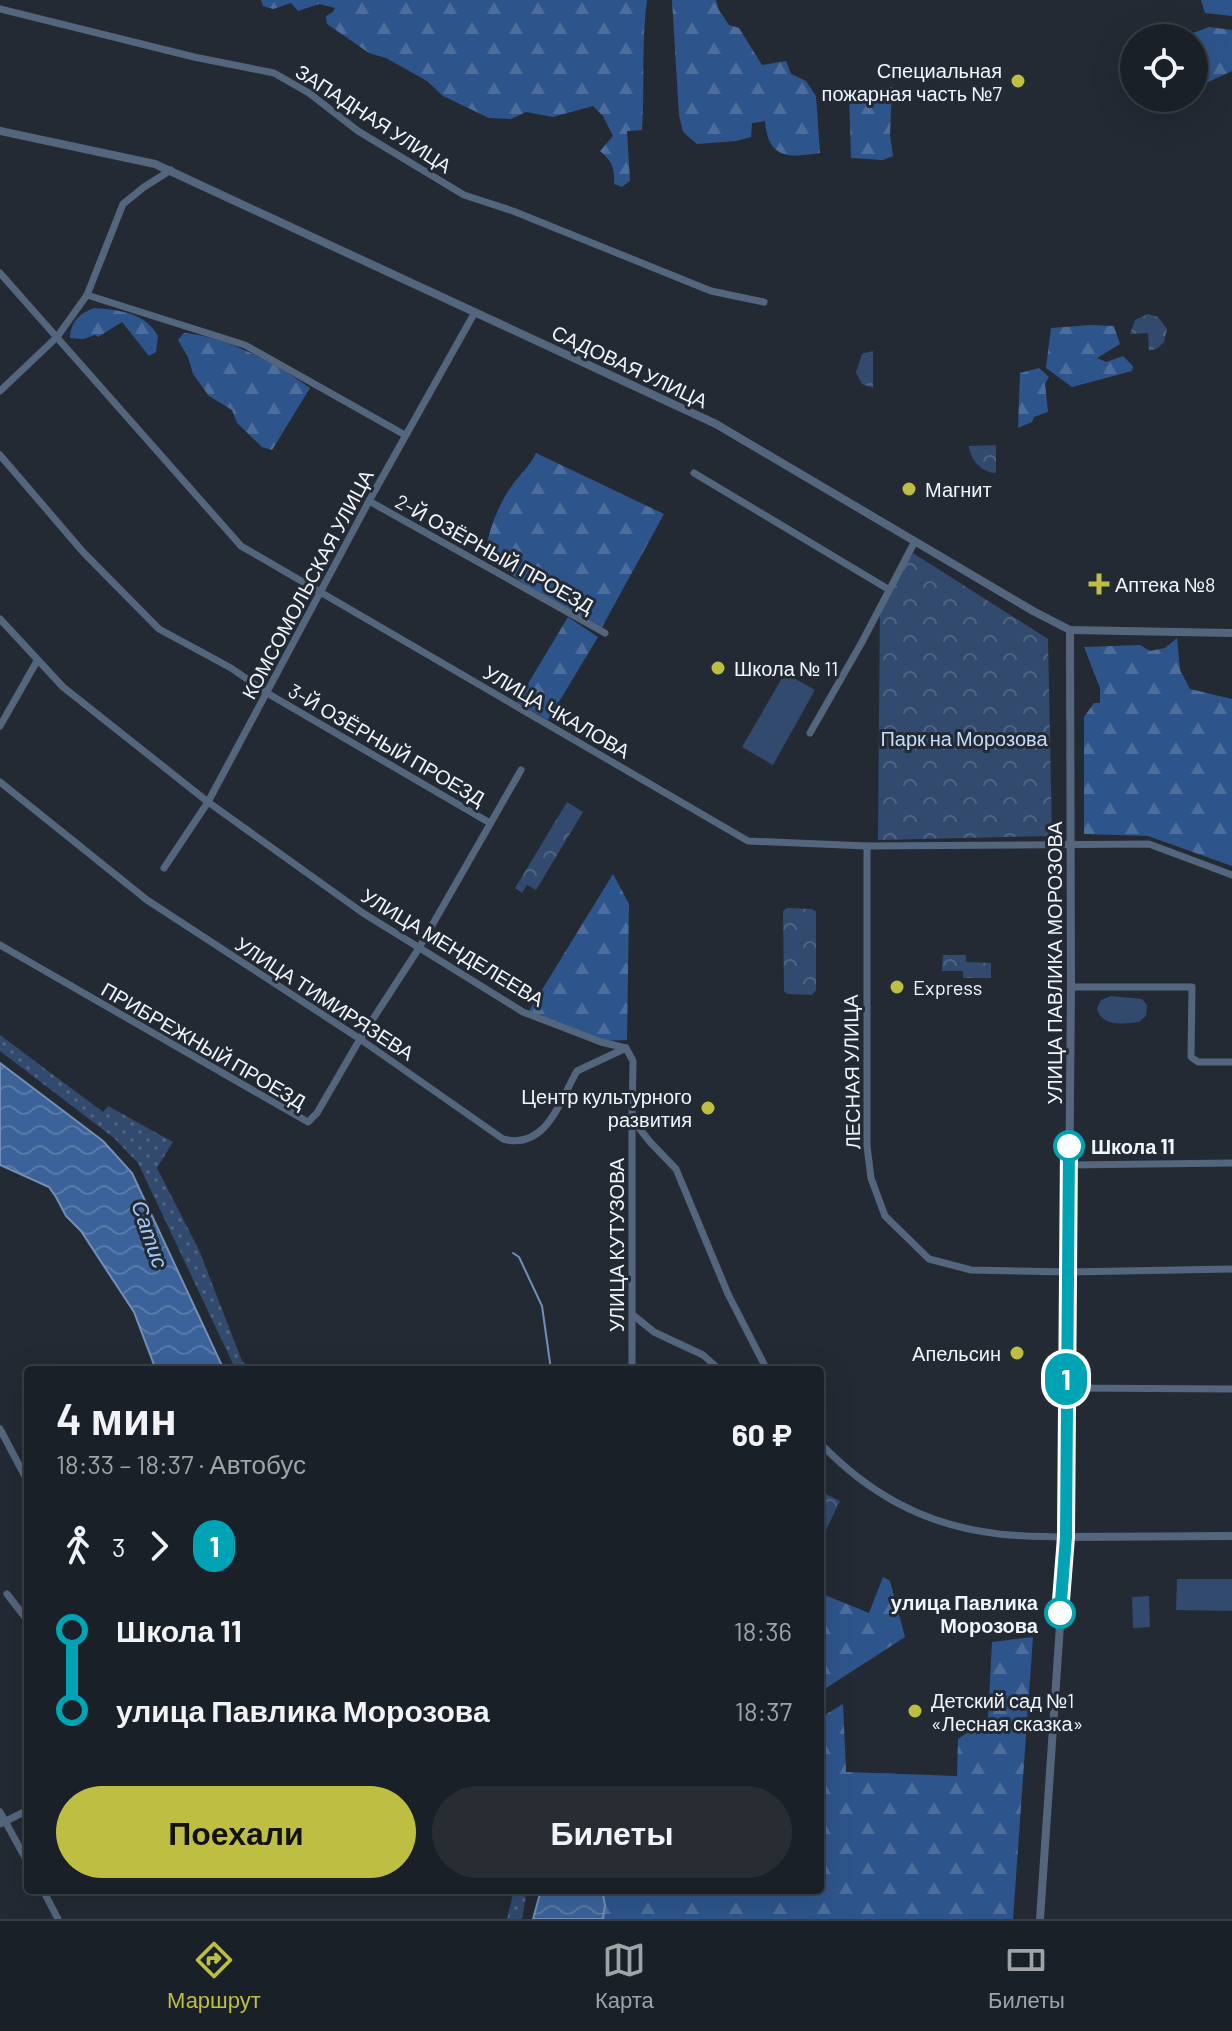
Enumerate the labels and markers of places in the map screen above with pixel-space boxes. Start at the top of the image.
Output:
place label: Специальная пожарная часть №7 [822,58,1003,105]
marker: Специальная пожарная часть №7 [1009,72,1027,90]
place label: Магнит [925,477,992,501]
marker: Магнит [900,480,918,498]
place label: Аптека №8 [1115,572,1215,596]
marker: Аптека №8 [1090,575,1108,593]
place label: Школа № 11 [734,656,838,680]
marker: Школа № 11 [709,659,727,677]
place label: Express [913,975,982,999]
marker: Express [888,978,906,996]
place label: Центр культурного развития [521,1084,692,1131]
marker: Центр культурного развития [699,1099,717,1117]
marker: Школа 11 [1054,1131,1084,1161]
place label: Школа 11 [1091,1134,1175,1158]
place label: Апельсин [912,1341,1001,1365]
marker: Апельсин [1008,1344,1026,1362]
place label: улица Павлика Морозова [891,1590,1039,1637]
marker: улица Павлика Морозова [1045,1598,1075,1628]
place label: Детский сад №1 «Лесная сказка» [931,1688,1083,1735]
marker: Детский сад №1 «Лесная сказка» [906,1702,924,1720]

